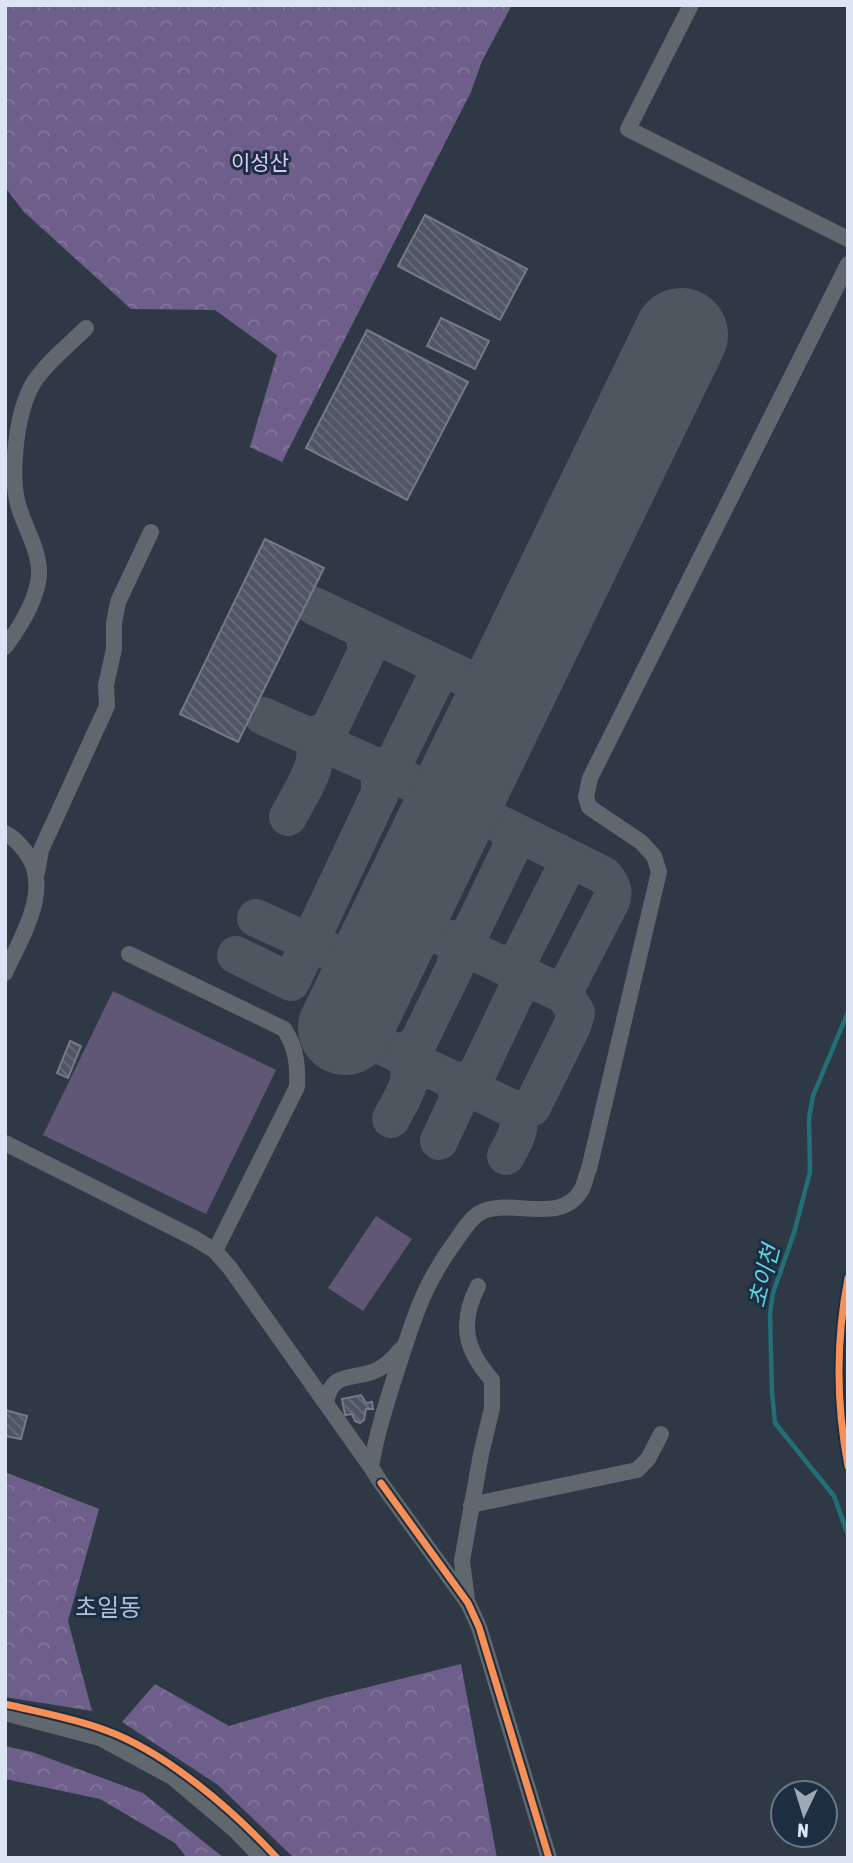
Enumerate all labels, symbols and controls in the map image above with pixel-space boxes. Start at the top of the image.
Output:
park label: 이성산 [231,150,289,174]
water label: 초이천 [744,1239,785,1310]
district label: 초일동 [75,1594,141,1621]
north arrow [769,1779,839,1849]
text: N [796,1820,809,1842]

